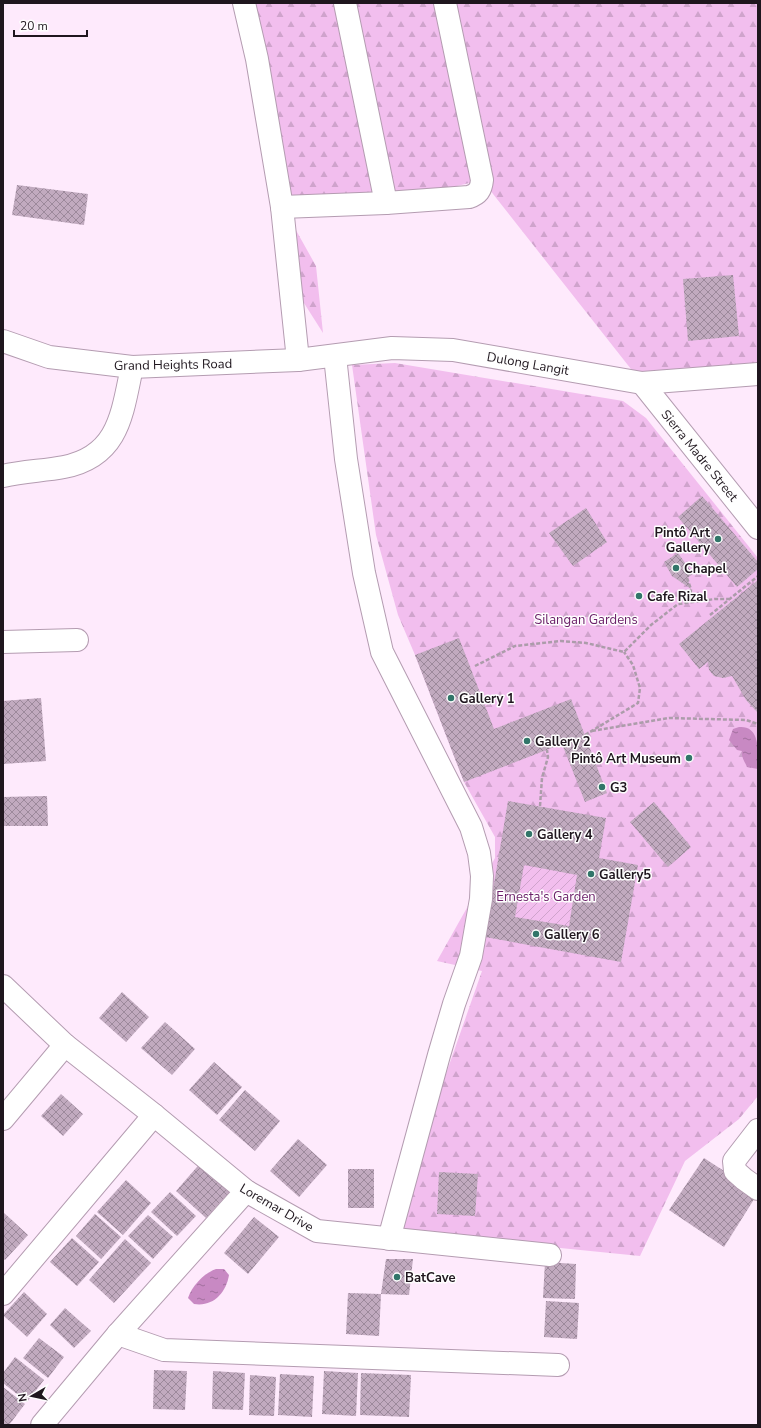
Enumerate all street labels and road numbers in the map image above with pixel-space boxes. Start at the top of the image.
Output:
street label: Dulong Langit [485,348,571,380]
street label: Grand Heights Road [114,355,232,375]
street label: Sierra Madre Street [657,406,742,506]
street label: Loremar Drive [236,1179,317,1236]

